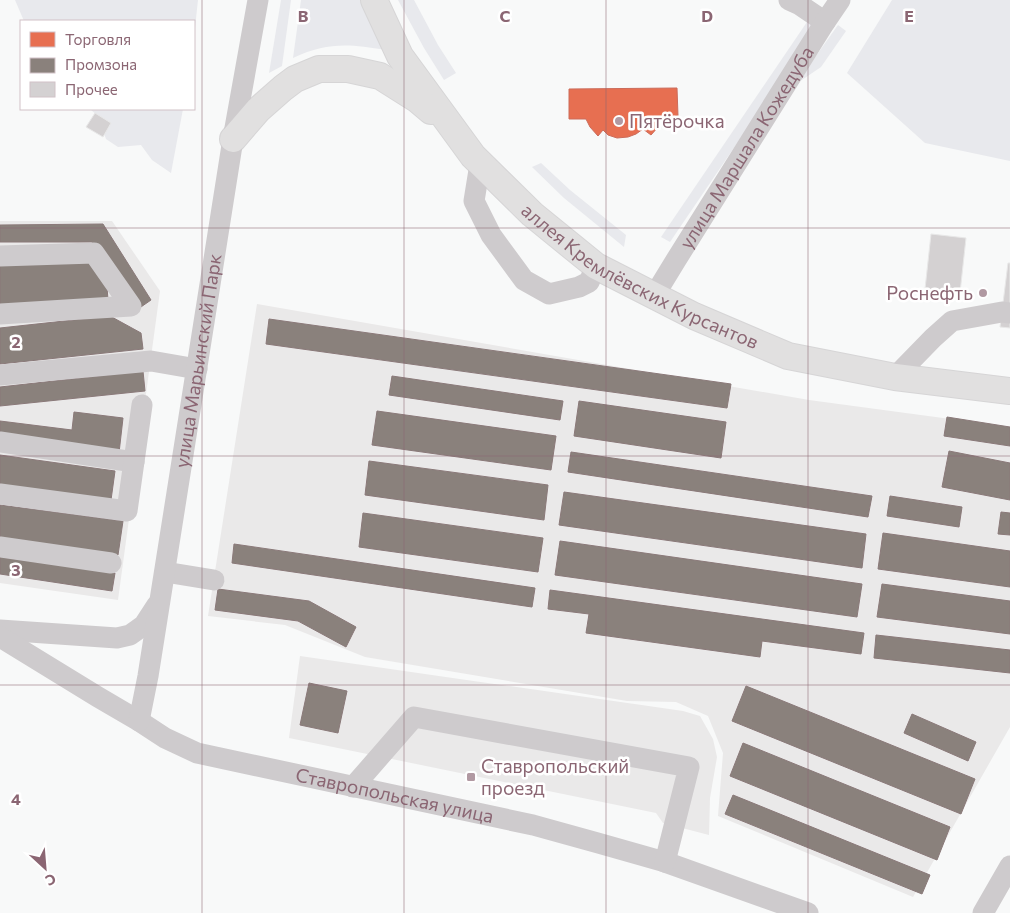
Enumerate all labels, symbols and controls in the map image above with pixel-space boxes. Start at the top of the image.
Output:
text: B [298,6,309,25]
text: C [500,6,511,25]
text: D [701,6,713,25]
text: E [904,6,914,25]
legend [20,20,195,110]
text: Торговля [65,30,131,48]
street label: улица Маршала Кожедуба [674,42,818,253]
text: Промзона [65,55,137,73]
text: Прочее [65,80,118,98]
place label: Пятёрочка [629,109,725,132]
marker: Пятёрочка [613,115,625,127]
street label: аллея Кремлёвских Курсантов [517,198,762,353]
street label: улица Марьинский Парк [169,252,226,469]
place label: Роснефть [886,281,973,304]
marker: Роснефть [977,287,989,299]
text: 2 [11,332,21,351]
text: 3 [11,560,21,579]
place label: Ставропольский проезд [481,754,629,799]
street label: Ставропольская улица [294,762,496,827]
marker: Ставропольский проезд [465,771,477,783]
text: 4 [11,789,21,808]
north arrow [20,843,70,893]
text: С [43,870,59,890]

